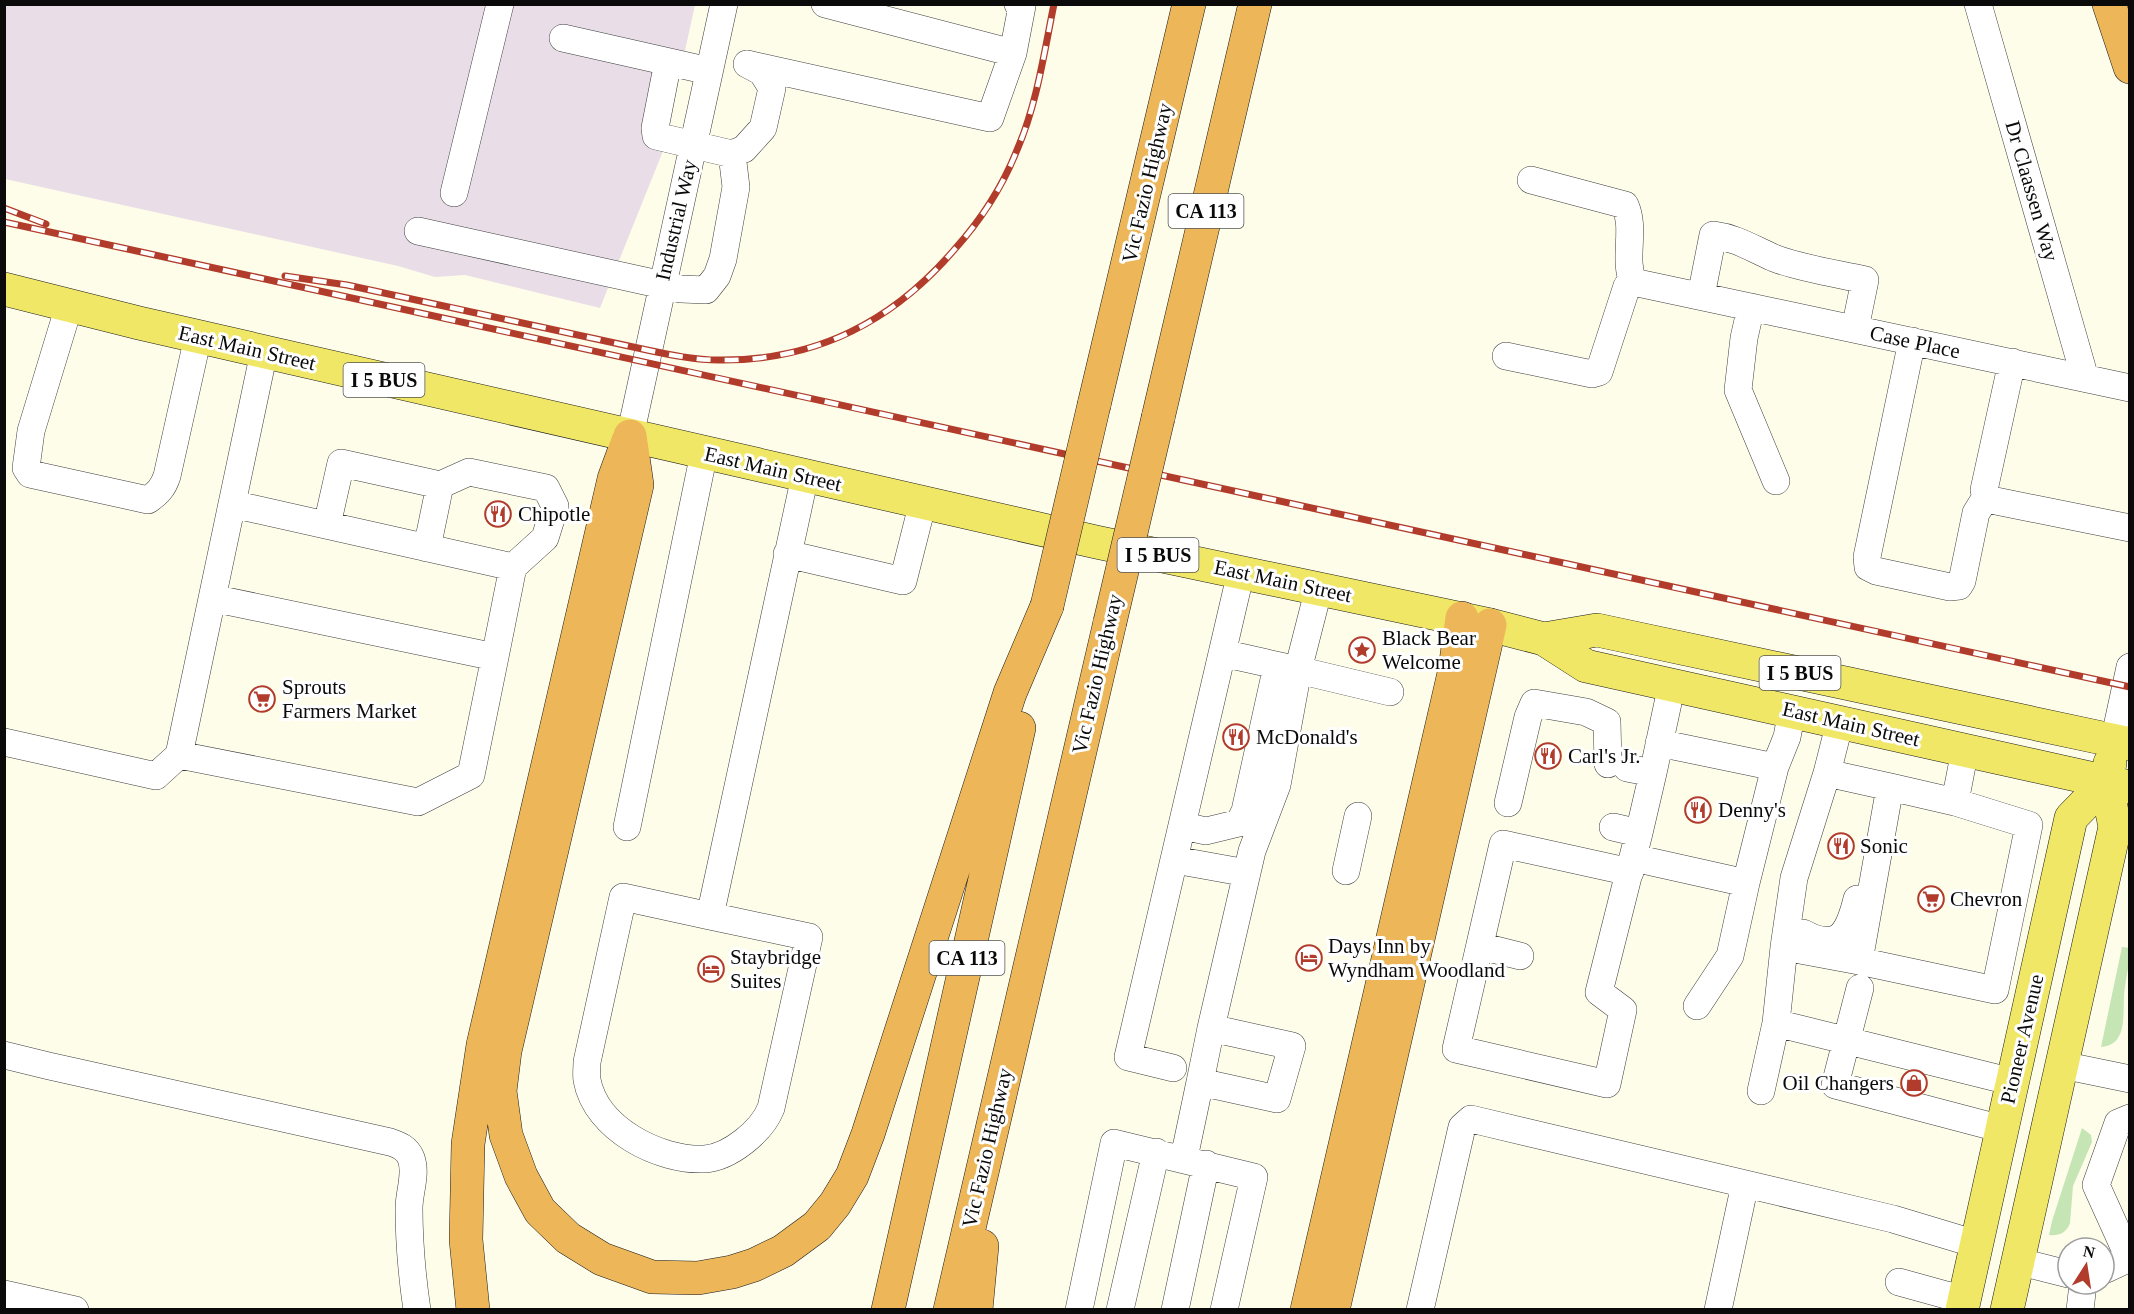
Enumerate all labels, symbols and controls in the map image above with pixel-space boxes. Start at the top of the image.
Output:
street label: Vic Fazio Highway [1117,100,1177,265]
street label: Dr Claassen Way [2000,118,2064,264]
street label: Industrial Way [650,157,702,283]
road number: CA 113 [1168,194,1244,228]
street label: East Main Street [176,321,318,375]
street label: Case Place [1868,321,1962,363]
road number: I 5 BUS [344,363,424,397]
street label: East Main Street [702,442,844,496]
restaurant icon: Chipotle [483,499,513,529]
place label: Chipotle [518,502,590,526]
road number: I 5 BUS [1118,538,1198,572]
street label: East Main Street [1212,555,1354,607]
street label: Vic Fazio Highway [1067,591,1127,756]
place label: Black Bear Welcome [1382,626,1476,674]
place icon: Black Bear Welcome [1347,635,1377,665]
road number: I 5 BUS [1760,656,1840,690]
place label: Sprouts Farmers Market [282,675,417,723]
supermarket icon: Sprouts Farmers Market [247,684,277,714]
street label: East Main Street [1780,697,1922,751]
restaurant icon: McDonald's [1221,722,1251,752]
place label: McDonald's [1256,725,1358,749]
restaurant icon: Carl's Jr. [1533,741,1563,771]
place label: Carl's Jr. [1568,744,1641,768]
restaurant icon: Denny's [1683,795,1713,825]
place label: Denny's [1718,798,1786,822]
restaurant icon: Sonic [1826,831,1856,861]
place label: Sonic [1860,834,1908,858]
supermarket icon: Chevron [1916,884,1946,914]
place label: Chevron [1950,887,2023,911]
place label: Days Inn by Wyndham Woodland [1328,934,1505,982]
road number: CA 113 [930,941,1004,975]
hotel icon: Days Inn by Wyndham Woodland [1294,943,1324,973]
place label: Staybridge Suites [730,945,821,993]
hotel icon: Staybridge Suites [696,954,726,984]
street label: Pioneer Avenue [1995,972,2049,1106]
street label: Vic Fazio Highway [957,1065,1017,1230]
shop icon: Oil Changers [1899,1068,1929,1098]
place label: Oil Changers [1783,1071,1894,1095]
north arrow [2056,1236,2116,1296]
text: N [2082,1242,2097,1261]

